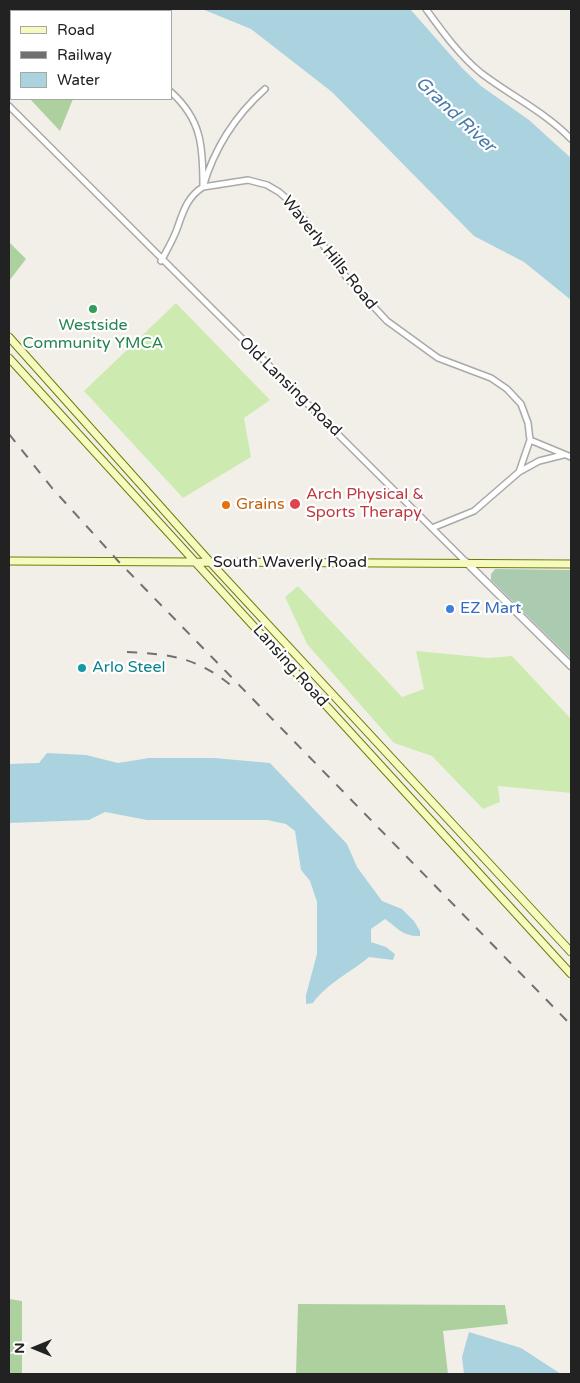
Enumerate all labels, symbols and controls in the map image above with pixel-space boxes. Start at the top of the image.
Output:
legend [10,10,172,100]
text: Road [57,21,95,39]
text: Railway [57,46,112,64]
text: Water [57,71,100,89]
water label: Grand River [411,73,499,157]
street label: Waverly Hills Road [277,192,381,314]
marker: Westside Community YMCA [87,303,99,315]
place label: Westside Community YMCA [23,316,163,354]
street label: Old Lansing Road [235,333,345,441]
place label: Arch Physical & Sports Therapy [306,485,424,523]
place label: Grains [236,495,285,515]
marker: Arch Physical & Sports Therapy [288,497,302,511]
marker: Grains [220,499,232,511]
street label: South Waverly Road [213,553,367,573]
place label: EZ Mart [460,599,521,619]
marker: EZ Mart [444,603,456,615]
street label: Lansing Road [248,621,332,711]
place label: Arlo Steel [92,658,165,678]
marker: Arlo Steel [76,662,88,674]
north arrow [10,1323,60,1373]
text: N [11,1342,28,1354]

